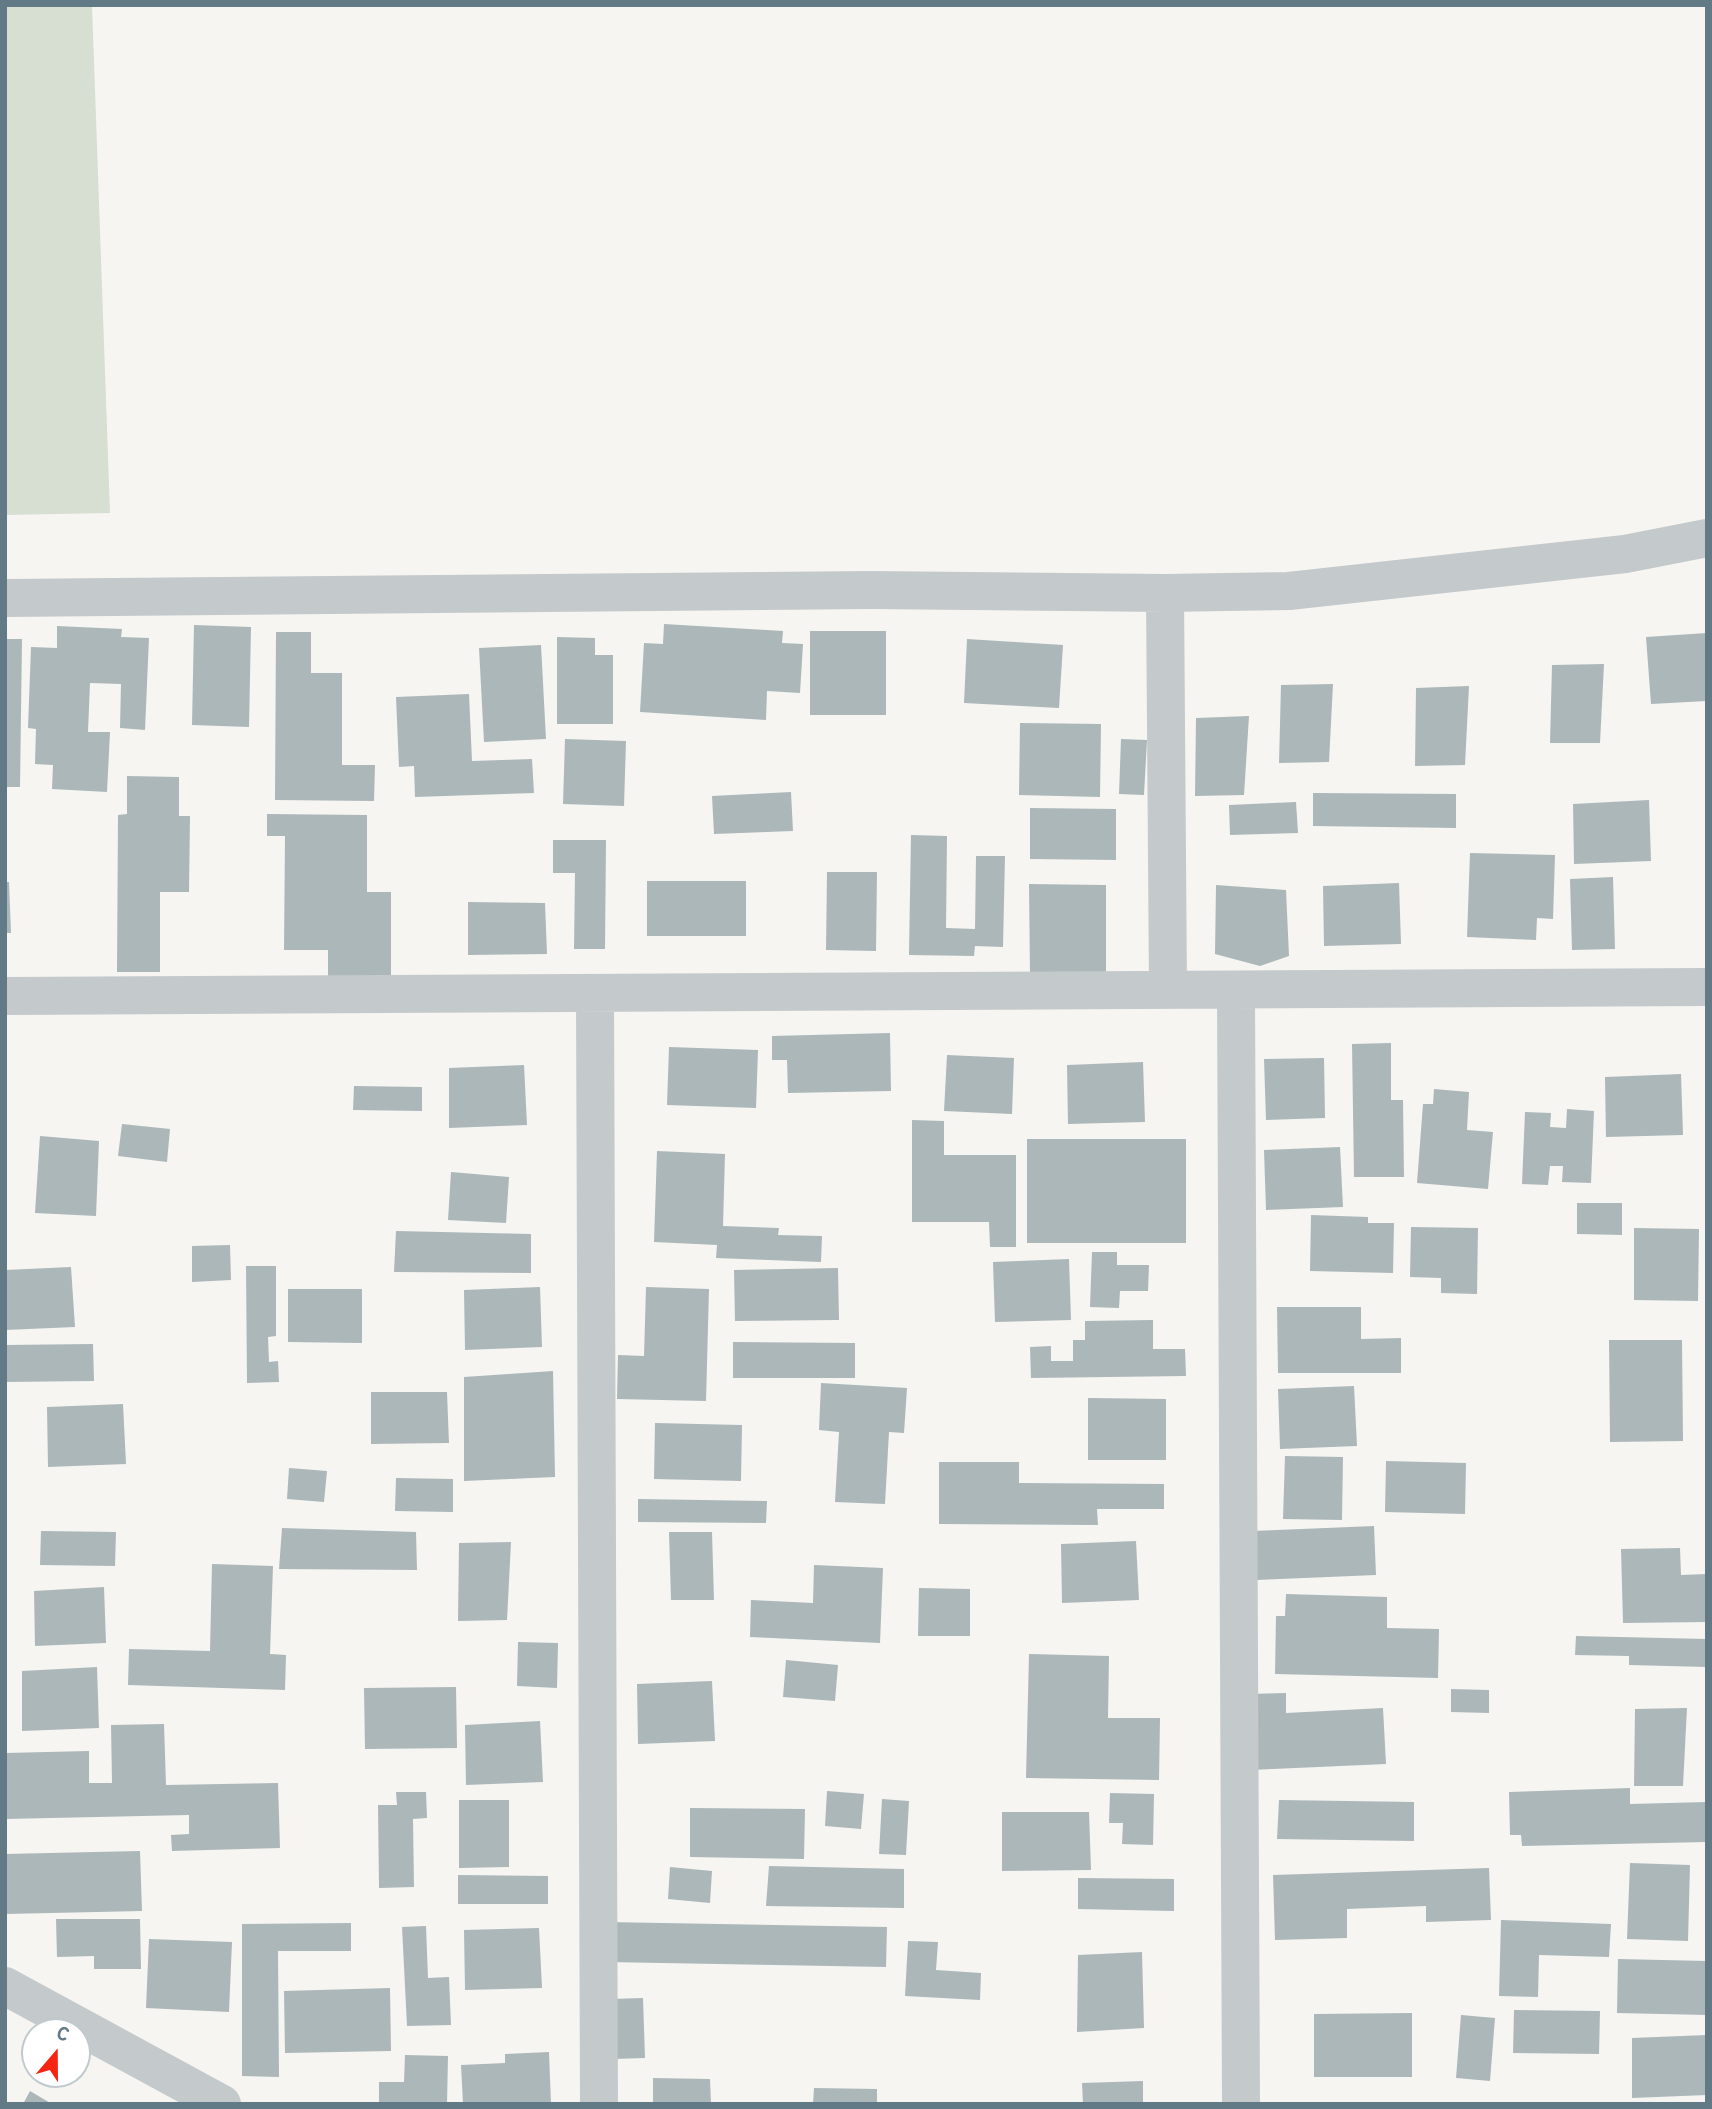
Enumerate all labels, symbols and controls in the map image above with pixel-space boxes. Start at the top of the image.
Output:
north arrow [21,2018,91,2088]
text: С [53,2022,72,2048]

